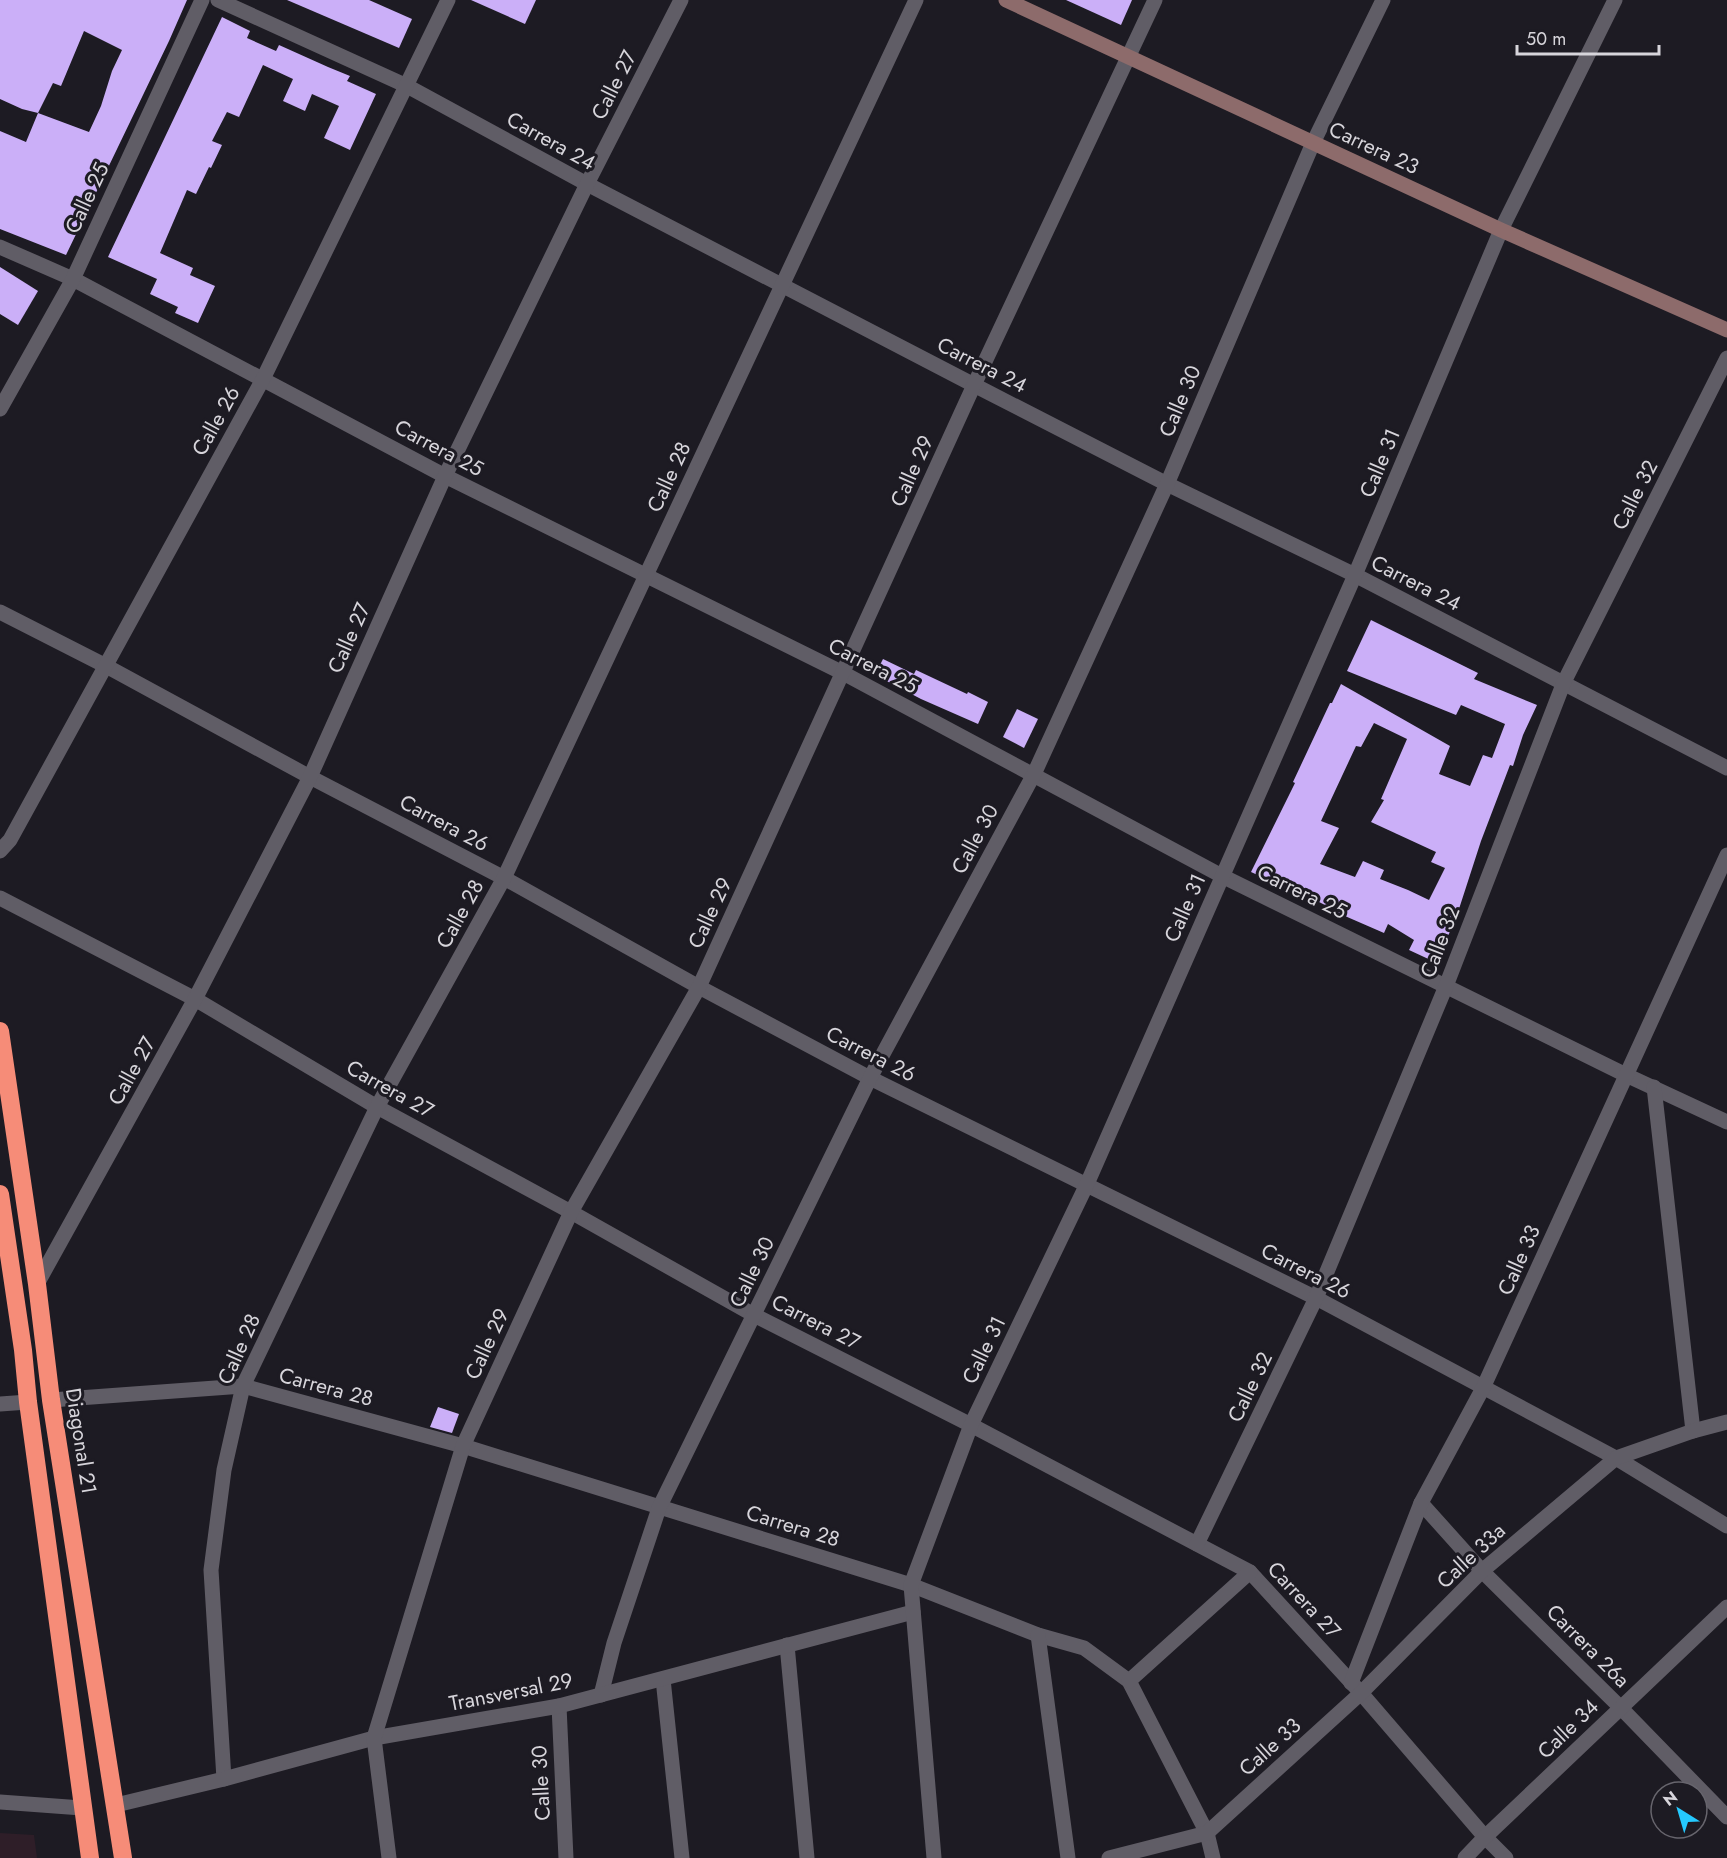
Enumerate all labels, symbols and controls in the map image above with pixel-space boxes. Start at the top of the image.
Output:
scale bar [1517,18,1660,56]
text: 50 m [1526,26,1566,52]
street label: Calle 27 [584,45,644,125]
street label: Carrera 24 [501,104,601,178]
street label: Carrera 23 [1324,114,1424,182]
street label: Calle 25 [58,158,116,238]
street label: Carrera 24 [932,330,1032,400]
street label: Calle 30 [1151,360,1209,442]
street label: Calle 26 [185,381,247,461]
street label: Carrera 25 [389,412,489,484]
street label: Calle 31 [1352,424,1408,502]
street label: Calle 29 [883,430,941,512]
street label: Calle 28 [640,437,698,517]
street label: Calle 32 [1605,455,1665,535]
street label: Carrera 24 [1366,548,1466,618]
street label: Calle 27 [320,598,378,678]
street label: Carrera 25 [823,631,923,701]
street label: Carrera 26 [394,787,494,859]
street label: Calle 30 [944,799,1006,879]
street label: Carrera 25 [1252,857,1352,927]
street label: Calle 31 [1157,869,1213,947]
street label: Calle 29 [680,873,740,953]
street label: Calle 28 [429,874,491,954]
street label: Calle 32 [1413,902,1467,982]
street label: Carrera 26 [821,1019,921,1089]
street label: Calle 27 [101,1031,163,1111]
street label: Carrera 27 [341,1053,439,1125]
street label: Calle 33 [1490,1220,1548,1300]
street label: Calle 30 [722,1232,782,1312]
street label: Carrera 26 [1256,1236,1356,1306]
street label: Carrera 27 [766,1287,866,1357]
street label: Calle 29 [457,1304,517,1384]
street label: Calle 28 [210,1309,268,1389]
street label: Calle 31 [955,1311,1013,1389]
street label: Calle 32 [1220,1347,1280,1427]
street label: Carrera 28 [276,1360,376,1414]
street label: Diagonal 21 [58,1386,104,1496]
street label: Carrera 28 [743,1498,843,1554]
street label: Calle 33a [1430,1516,1512,1596]
street label: Carrera 27 [1260,1555,1348,1645]
street label: Carrera 26a [1540,1598,1636,1694]
street label: Transversal 29 [447,1665,575,1719]
street label: Calle 34 [1531,1692,1605,1766]
street label: Calle 33 [1232,1711,1308,1783]
street label: Calle 30 [524,1745,558,1821]
north arrow [1649,1780,1709,1840]
text: N [1658,1785,1682,1811]

